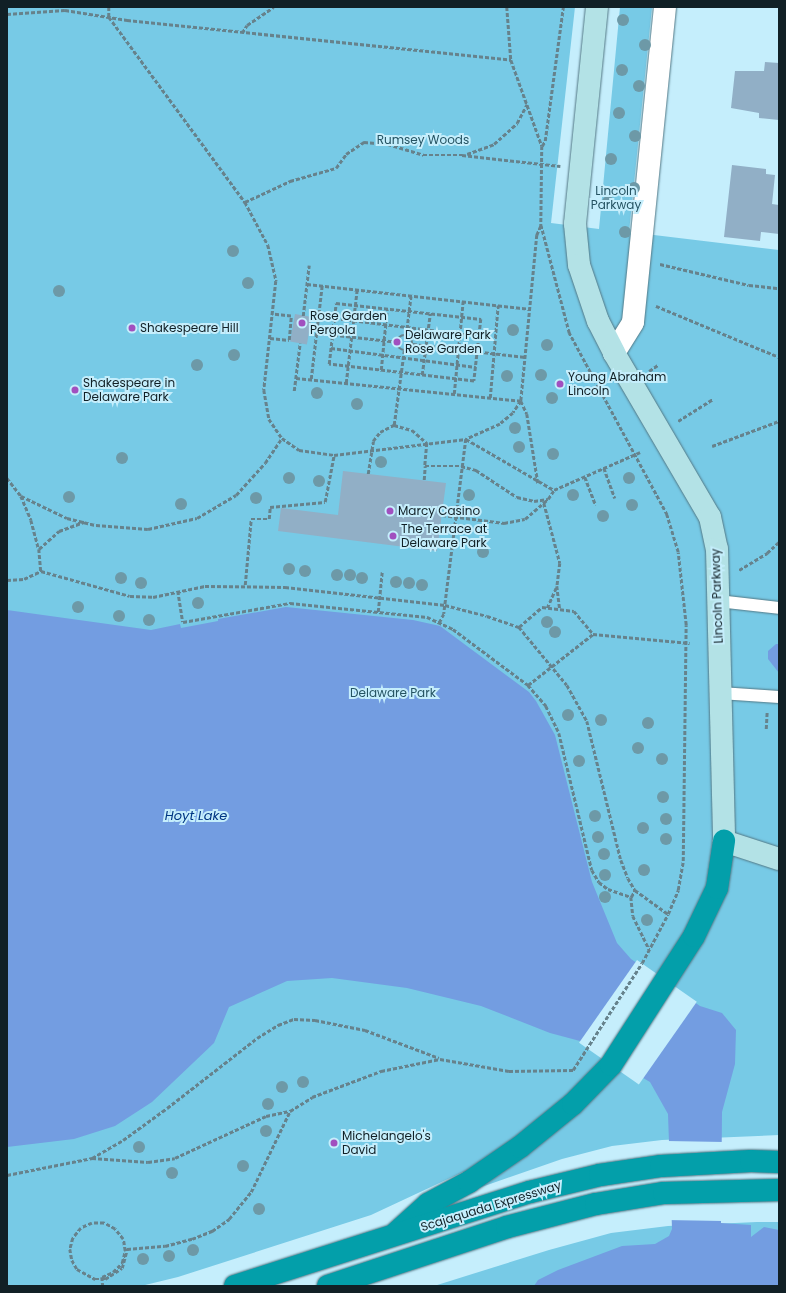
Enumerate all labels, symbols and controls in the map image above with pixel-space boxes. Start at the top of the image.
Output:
park label: Rumsey Woods [377,133,469,147]
park label: Lincoln Parkway [591,184,641,212]
place label: Rose Garden Pergola [310,309,387,337]
marker: Rose Garden Pergola [297,318,307,328]
place label: Shakespeare Hill [140,321,239,335]
marker: Shakespeare Hill [127,323,137,333]
place label: Delaware Park Rose Garden [405,328,491,356]
marker: Delaware Park Rose Garden [392,337,402,347]
place label: Young Abraham Lincoln [568,370,666,398]
place label: Shakespeare in Delaware Park [83,376,175,404]
marker: Young Abraham Lincoln [555,379,565,389]
marker: Shakespeare in Delaware Park [70,385,80,395]
place label: Marcy Casino [398,504,480,518]
marker: Marcy Casino [385,506,395,516]
place label: The Terrace at Delaware Park [401,522,487,550]
marker: The Terrace at Delaware Park [388,531,398,541]
street label: Lincoln Parkway [708,548,726,644]
park label: Delaware Park [350,686,436,700]
water label: Hoyt Lake [165,808,227,824]
place label: Michelangelo's David [342,1129,431,1157]
marker: Michelangelo's David [329,1138,339,1148]
street label: Scajaquada Expressway [419,1178,563,1234]

